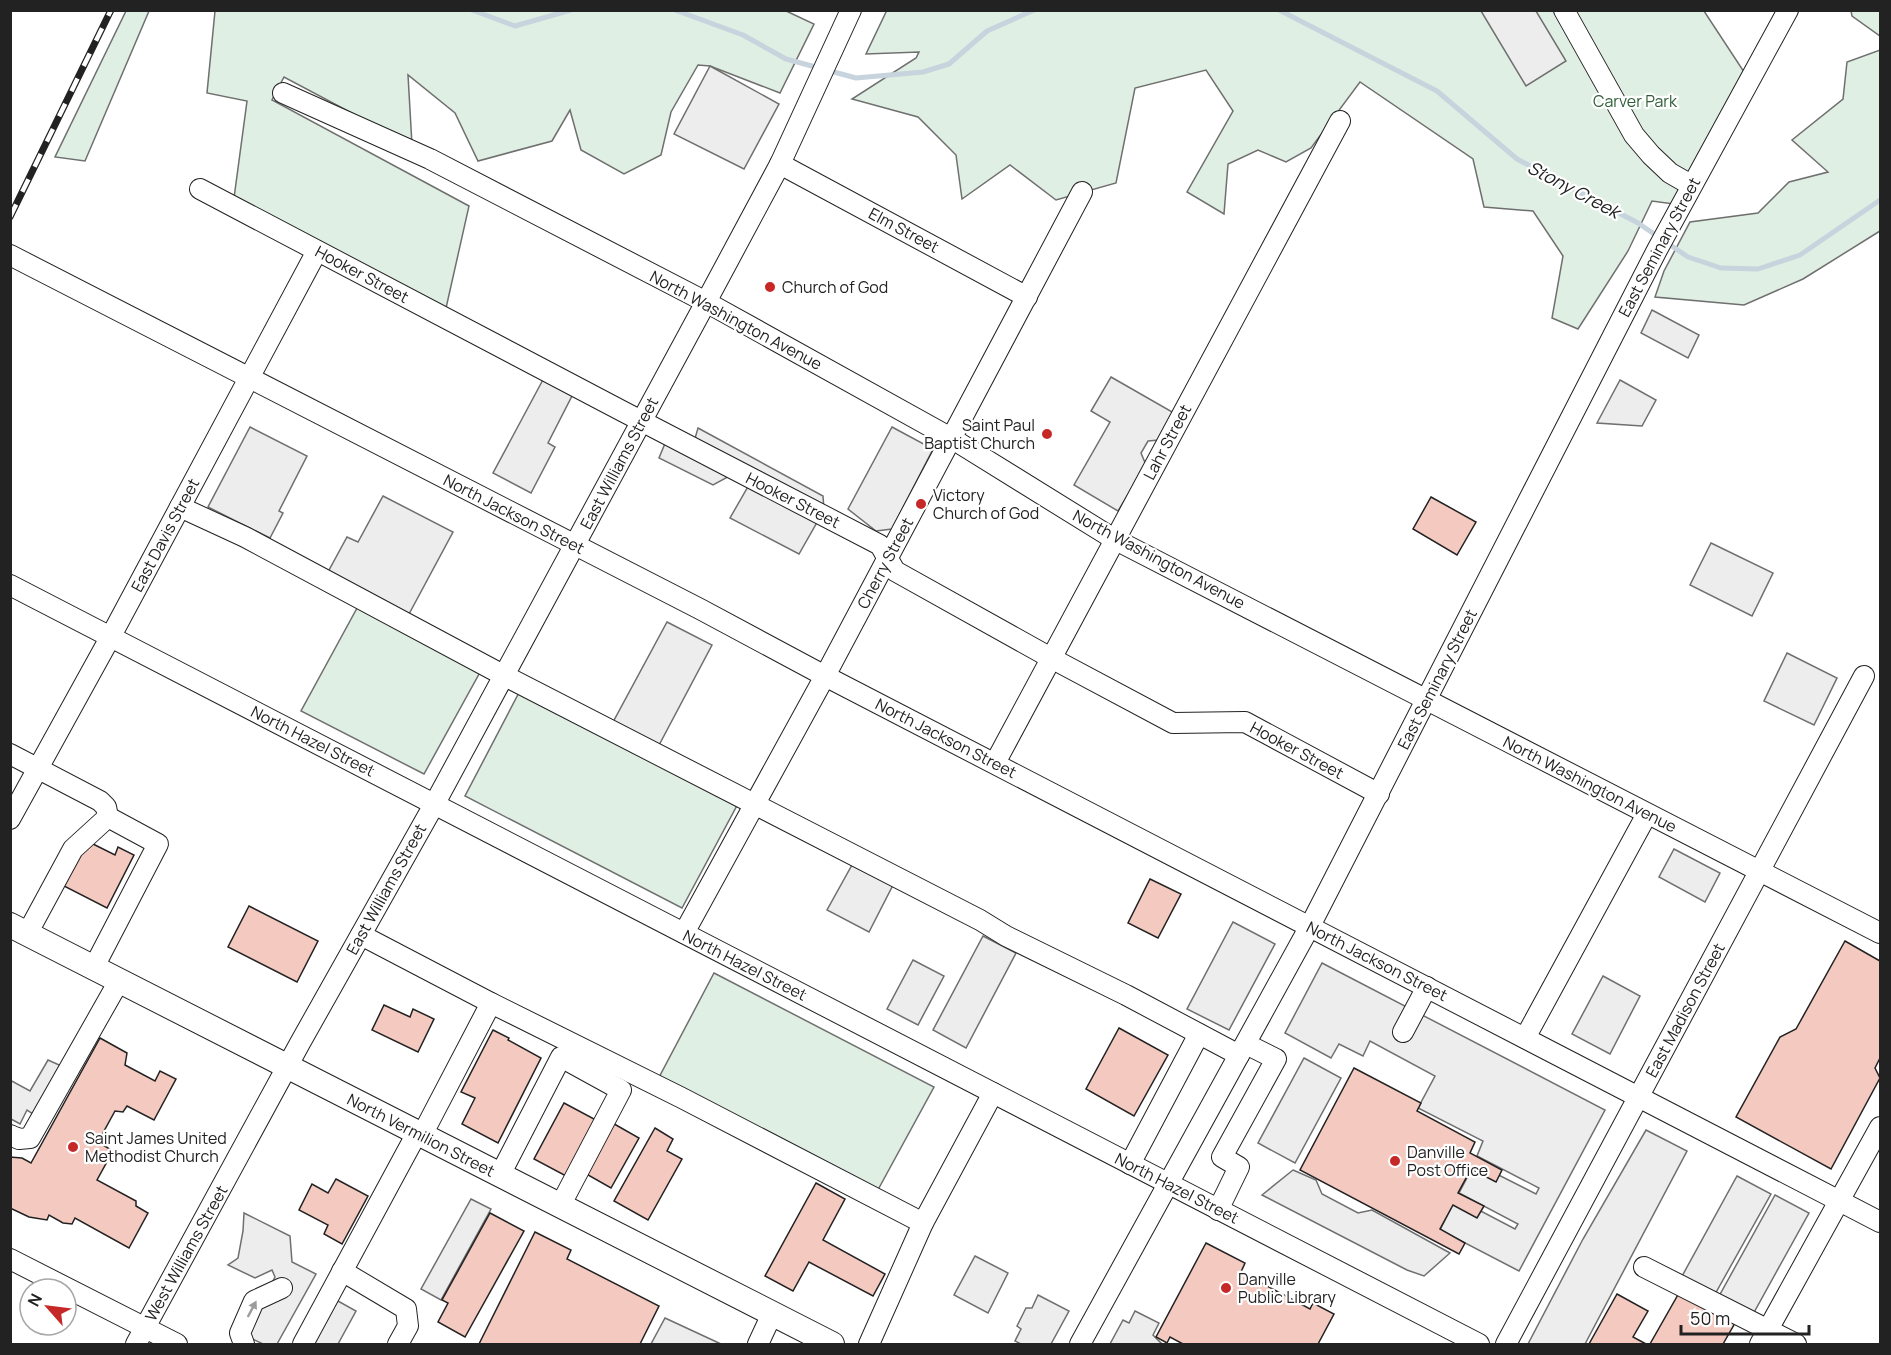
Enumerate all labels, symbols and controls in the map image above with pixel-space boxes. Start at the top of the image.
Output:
park label: Carver Park [1593,90,1678,112]
water label: Stony Creek [1524,155,1627,225]
street label: East Seminary Street [1613,173,1705,321]
street label: Elm Street [865,202,943,258]
street label: Hooker Street [311,240,413,308]
street label: North Washington Avenue [646,265,826,375]
place label: Church of God [782,276,888,298]
marker: Church of God [763,280,777,294]
street label: East Williams Street [575,393,663,533]
street label: Lahr Street [1138,400,1196,484]
place label: Saint Paul Baptist Church [924,414,1035,454]
marker: Saint Paul Baptist Church [1040,427,1054,441]
street label: Hooker Street [742,467,844,533]
street label: North Jackson Street [440,469,588,559]
street label: East Davis Street [126,474,204,596]
place label: Victory Church of God [933,484,1039,524]
marker: Victory Church of God [914,497,928,511]
street label: North Washington Avenue [1069,504,1249,614]
street label: Cherry Street [852,514,918,612]
street label: East Seminary Street [1392,605,1482,753]
street label: North Jackson Street [872,693,1020,783]
street label: North Hazel Street [247,700,379,782]
street label: Hooker Street [1246,716,1348,784]
street label: North Washington Avenue [1499,731,1681,837]
street label: East Williams Street [341,820,431,958]
street label: North Jackson Street [1303,916,1451,1006]
street label: North Hazel Street [679,924,811,1006]
street label: East Madison Street [1640,939,1730,1081]
street label: North Vermilion Street [343,1088,499,1182]
place label: Saint James United Methodist Church [85,1127,227,1167]
marker: Saint James United Methodist Church [66,1140,80,1154]
place label: Danville Post Office [1407,1141,1488,1181]
street label: North Hazel Street [1111,1147,1243,1229]
marker: Danville Post Office [1388,1154,1402,1168]
street label: West Williams Street [140,1181,232,1325]
place label: Danville Public Library [1238,1268,1337,1308]
north arrow [18,1277,78,1337]
marker: Danville Public Library [1219,1281,1233,1295]
text: N [22,1290,47,1310]
scale bar [1681,1298,1808,1336]
one-way arrow [247,1300,257,1317]
text: 50 m [1690,1306,1730,1330]

